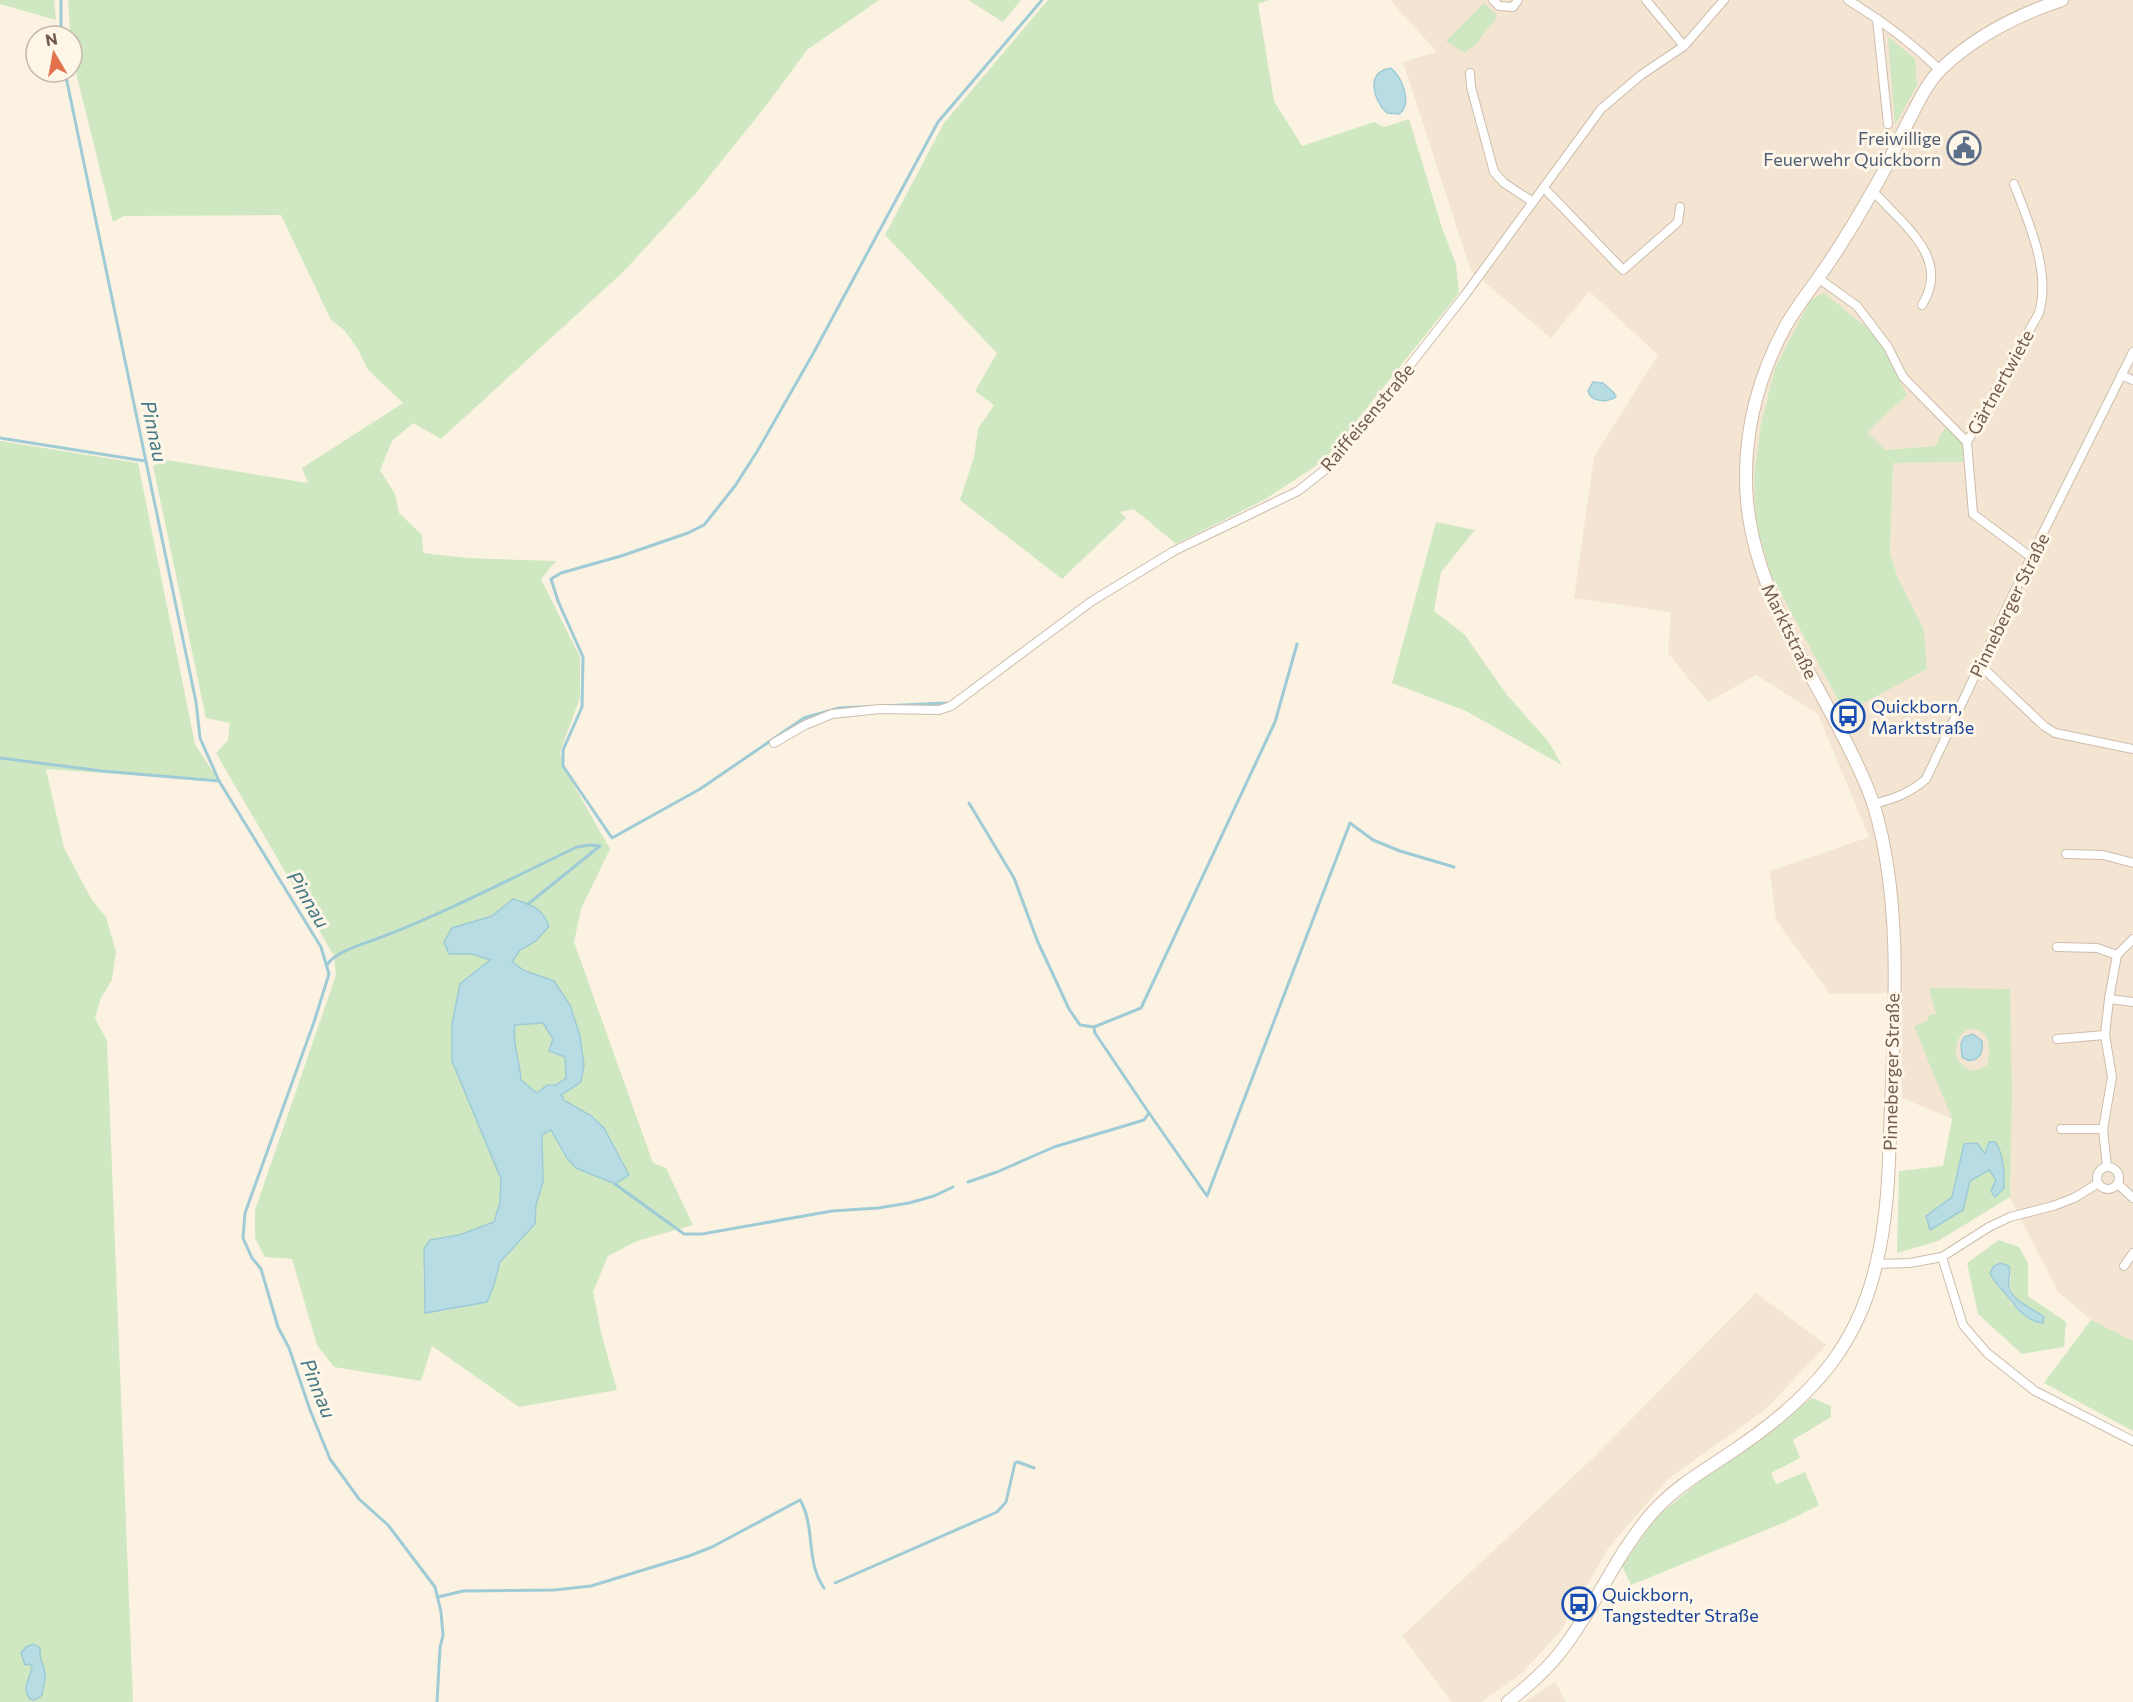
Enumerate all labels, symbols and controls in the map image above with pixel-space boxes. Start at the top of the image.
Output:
north arrow [24,24,84,84]
text: N [44,28,59,49]
place label: Freiwillige Feuerwehr Quickborn [1763,127,1941,170]
public building icon: Freiwillige Feuerwehr Quickborn [1946,130,1982,166]
street label: Gärtnertwiete [1962,326,2038,438]
street label: Raiffeisenstraße [1316,359,1418,475]
water label: Pinnau [137,398,173,464]
street label: Pinneberger Straße [1965,529,2053,681]
street label: Marktstraße [1758,580,1822,682]
place label: Quickborn, Marktstraße [1871,695,1974,738]
bus stop icon: Quickborn, Marktstraße [1830,698,1866,734]
water label: Pinnau [283,866,335,932]
street label: Pinneberger Straße [1879,993,1903,1151]
water label: Pinnau [296,1355,342,1421]
place label: Quickborn, Tangstedter Straße [1602,1583,1759,1626]
bus stop icon: Quickborn, Tangstedter Straße [1561,1586,1597,1622]

